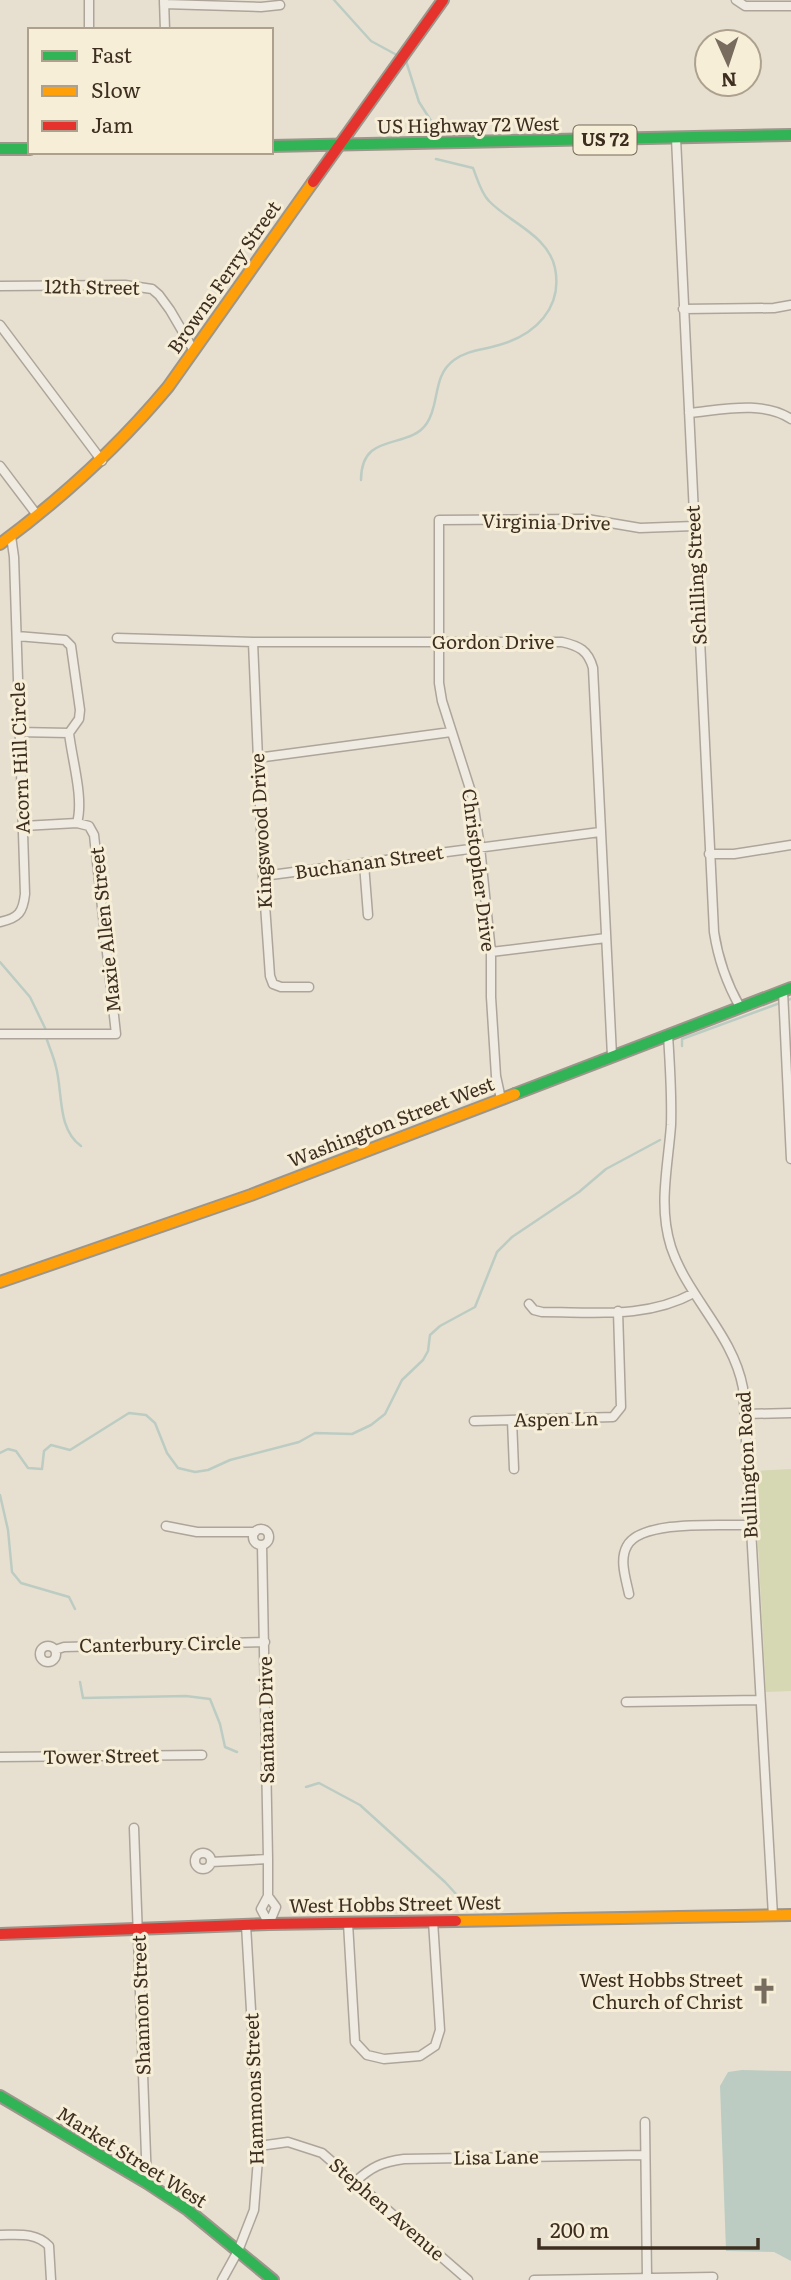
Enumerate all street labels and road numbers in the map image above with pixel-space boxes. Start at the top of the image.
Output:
street label: US Highway 72 West [376,108,560,140]
road number: US 72 [574,125,636,154]
street label: Browns Ferry Street [160,194,287,359]
street label: 12th Street [44,271,140,301]
street label: Schilling Street [677,504,713,646]
street label: Virginia Drive [481,506,611,536]
street label: Gordon Drive [432,627,554,655]
street label: Acorn Hill Circle [2,681,36,835]
street label: Kingswood Drive [242,752,278,910]
street label: Christopher Drive [456,787,504,953]
street label: Buchanan Street [293,837,445,885]
street label: Maxie Allen Street [81,845,127,1014]
street label: Washington Street West [283,1069,498,1173]
street label: Bullington Road [728,1390,764,1540]
street label: Aspen Ln [513,1403,599,1433]
street label: Canterbury Circle [79,1628,241,1658]
street label: Santana Drive [250,1656,280,1784]
street label: Tower Street [42,1740,160,1770]
street label: West Hobbs Street West [289,1887,502,1919]
street label: Shannon Street [124,1934,156,2076]
street label: Hammons Street [236,2012,270,2166]
street label: Market Street West [52,2099,213,2214]
street label: Lisa Lane [453,2141,539,2171]
street label: Stephen Avenue [324,2150,452,2266]

